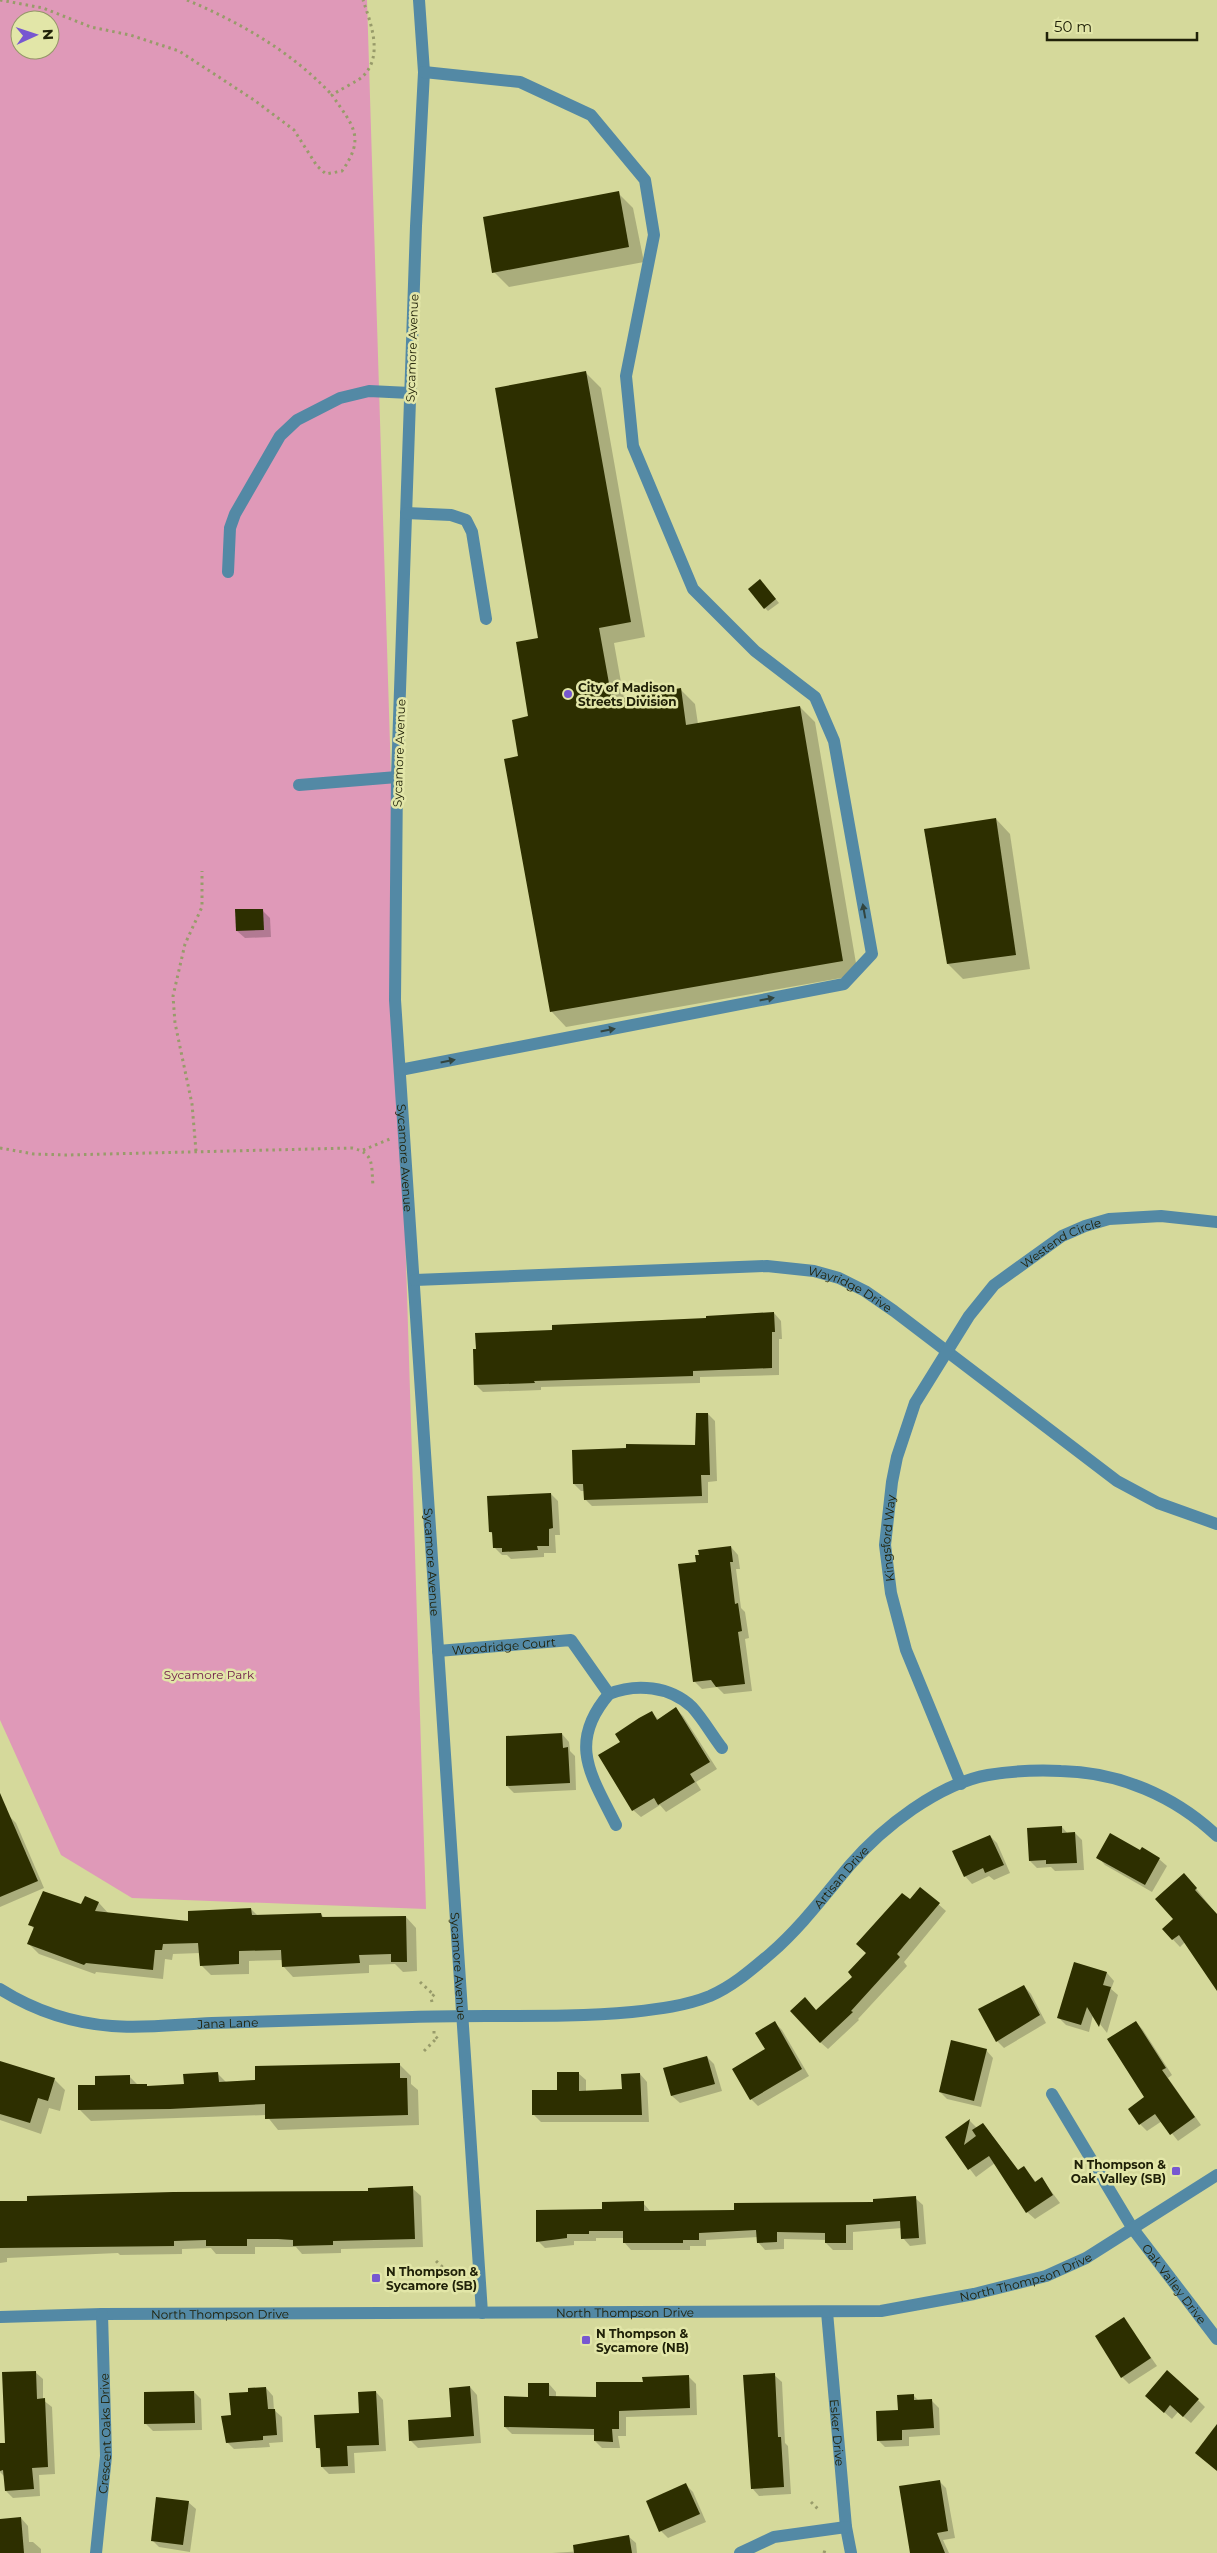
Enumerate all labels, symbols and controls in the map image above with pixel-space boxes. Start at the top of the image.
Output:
north arrow [10,10,60,60]
scale bar [1047,10,1197,42]
text: 50 m [1054,17,1092,36]
text: N [39,28,57,40]
street label: Sycamore Avenue [403,294,421,402]
place label: City of Madison Streets Division [578,680,677,709]
marker: City of Madison Streets Division [562,688,574,700]
street label: Sycamore Avenue [390,699,408,807]
one-way arrow [860,903,868,919]
one-way arrow [760,994,776,1002]
one-way arrow [600,1025,616,1033]
one-way arrow [440,1056,456,1064]
street label: Sycamore Avenue [394,1103,417,1212]
street label: Westend Circle [1018,1214,1103,1271]
street label: Wayridge Drive [807,1262,895,1315]
street label: Kingsford Way [877,1493,898,1583]
street label: Sycamore Avenue [421,1508,443,1617]
street label: Woodridge Court [451,1634,557,1657]
park label: Sycamore Park [164,1667,255,1682]
street label: Artisan Drive [810,1842,872,1911]
street label: Sycamore Avenue [448,1912,470,2021]
street label: Jana Lane [196,2014,258,2031]
place label: N Thompson & Oak Valley (SB) [1071,2157,1166,2186]
marker: N Thompson & Oak Valley (SB) [1170,2165,1182,2177]
street label: Oak Valley Drive [1139,2240,1210,2327]
street label: North Thompson Drive [958,2249,1095,2304]
place label: N Thompson & Sycamore (SB) [386,2264,478,2293]
marker: N Thompson & Sycamore (SB) [370,2272,382,2284]
street label: North Thompson Drive [556,2304,694,2320]
street label: North Thompson Drive [151,2306,289,2321]
place label: N Thompson & Sycamore (NB) [596,2326,689,2355]
marker: N Thompson & Sycamore (NB) [580,2334,592,2346]
street label: Crescent Oaks Drive [95,2373,114,2495]
street label: Esker Drive [827,2398,848,2467]

